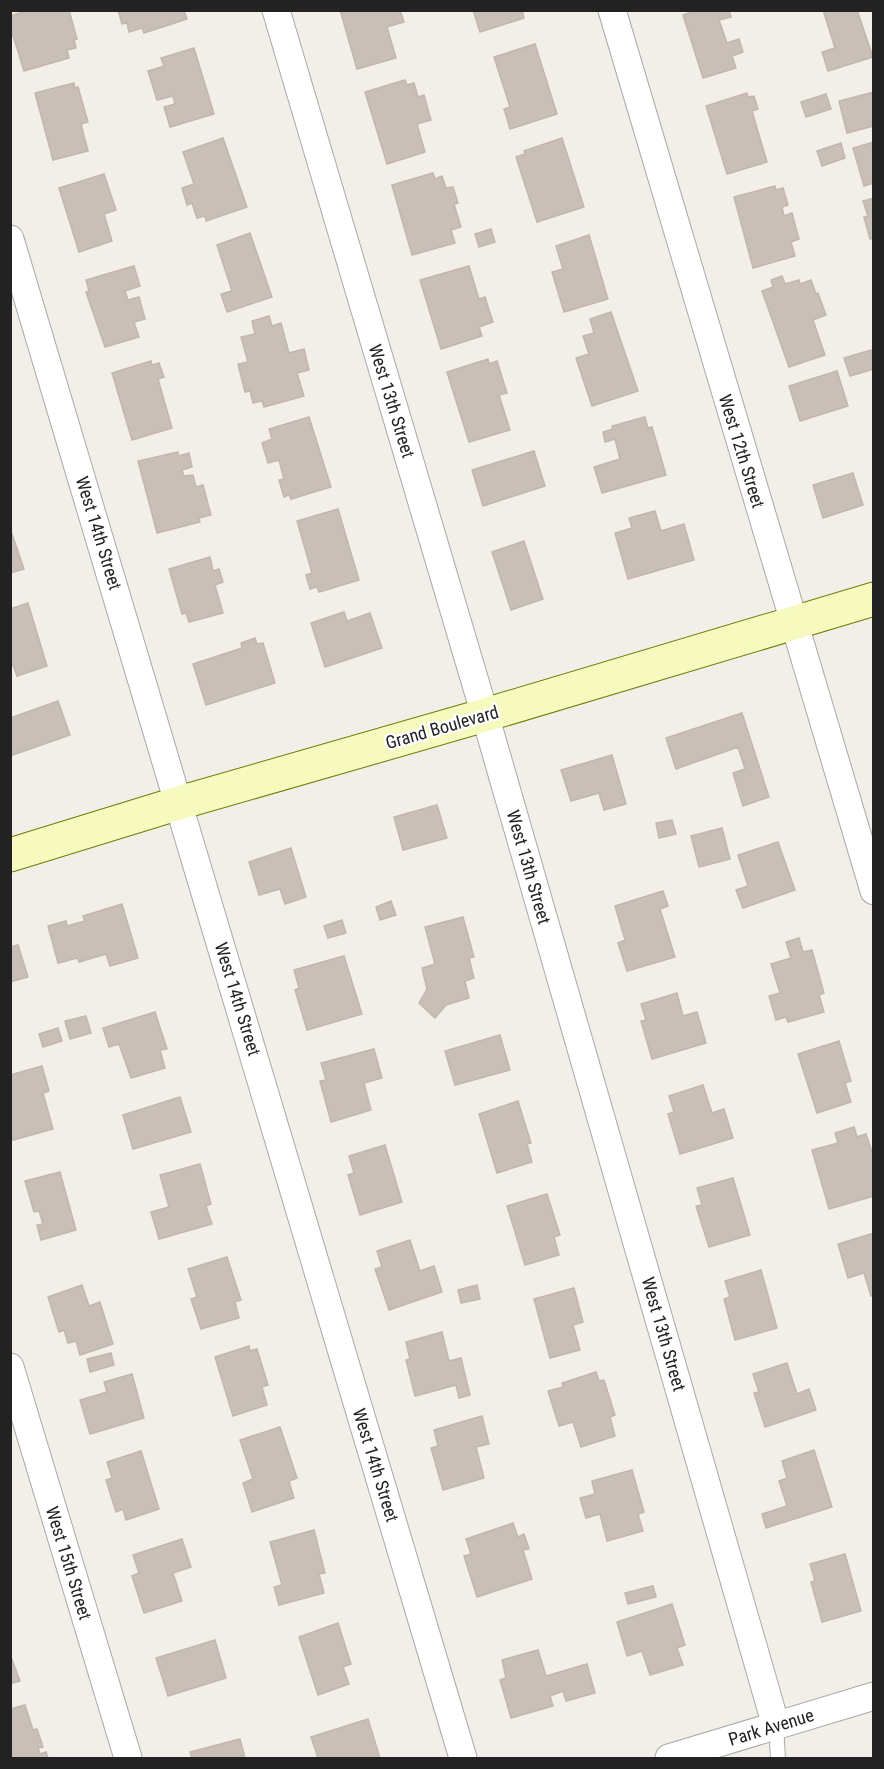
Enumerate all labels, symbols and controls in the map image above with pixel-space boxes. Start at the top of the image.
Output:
street label: West 13th Street [365,342,419,460]
street label: West 12th Street [715,392,769,510]
street label: West 14th Street [72,474,126,592]
street label: Grand Boulevard [383,701,501,753]
street label: West 13th Street [503,808,555,926]
street label: West 14th Street [211,940,265,1058]
street label: West 13th Street [638,1275,690,1393]
street label: West 14th Street [349,1406,403,1524]
street label: West 15th Street [42,1504,96,1622]
street label: Park Avenue [726,1704,816,1750]

